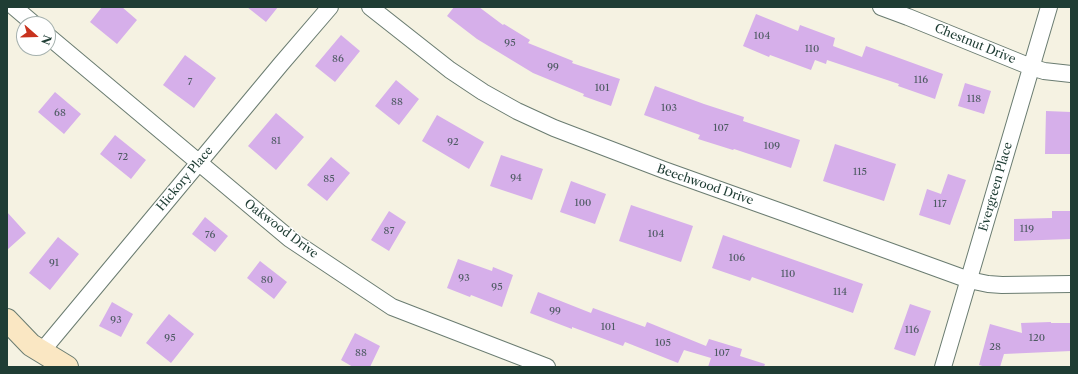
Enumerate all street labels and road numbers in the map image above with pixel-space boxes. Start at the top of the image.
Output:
street label: Chestnut Drive [932,21,1018,67]
street label: Evergreen Place [976,141,1016,233]
street label: Hickory Place [154,144,216,214]
street label: Beechwood Drive [655,162,755,208]
street label: Oakwood Drive [241,196,321,262]

